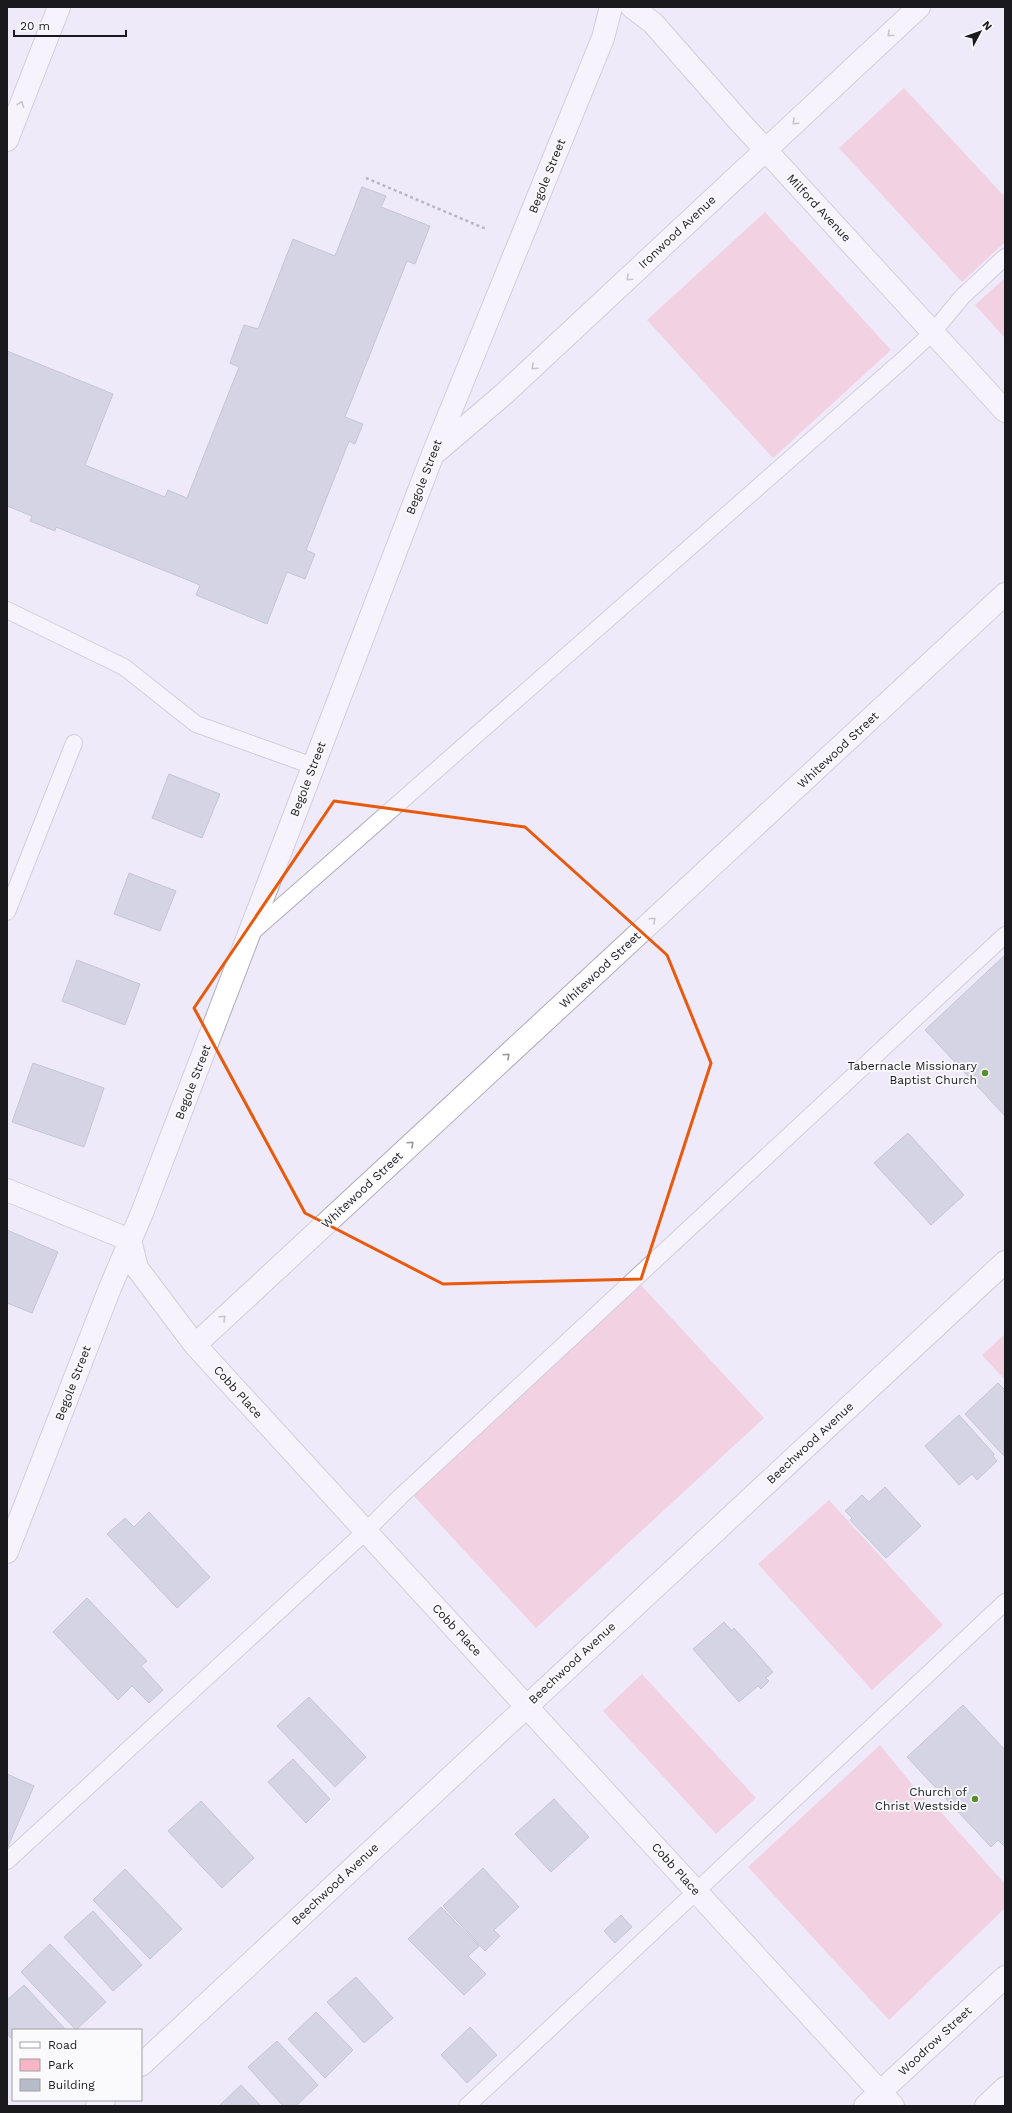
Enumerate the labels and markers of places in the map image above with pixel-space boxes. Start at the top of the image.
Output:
place label: Tabernacle Missionary Baptist Church [847,1059,978,1087]
marker: Tabernacle Missionary Baptist Church [980,1068,990,1078]
place label: Church of Christ Westside [875,1785,967,1813]
marker: Church of Christ Westside [970,1794,980,1804]

